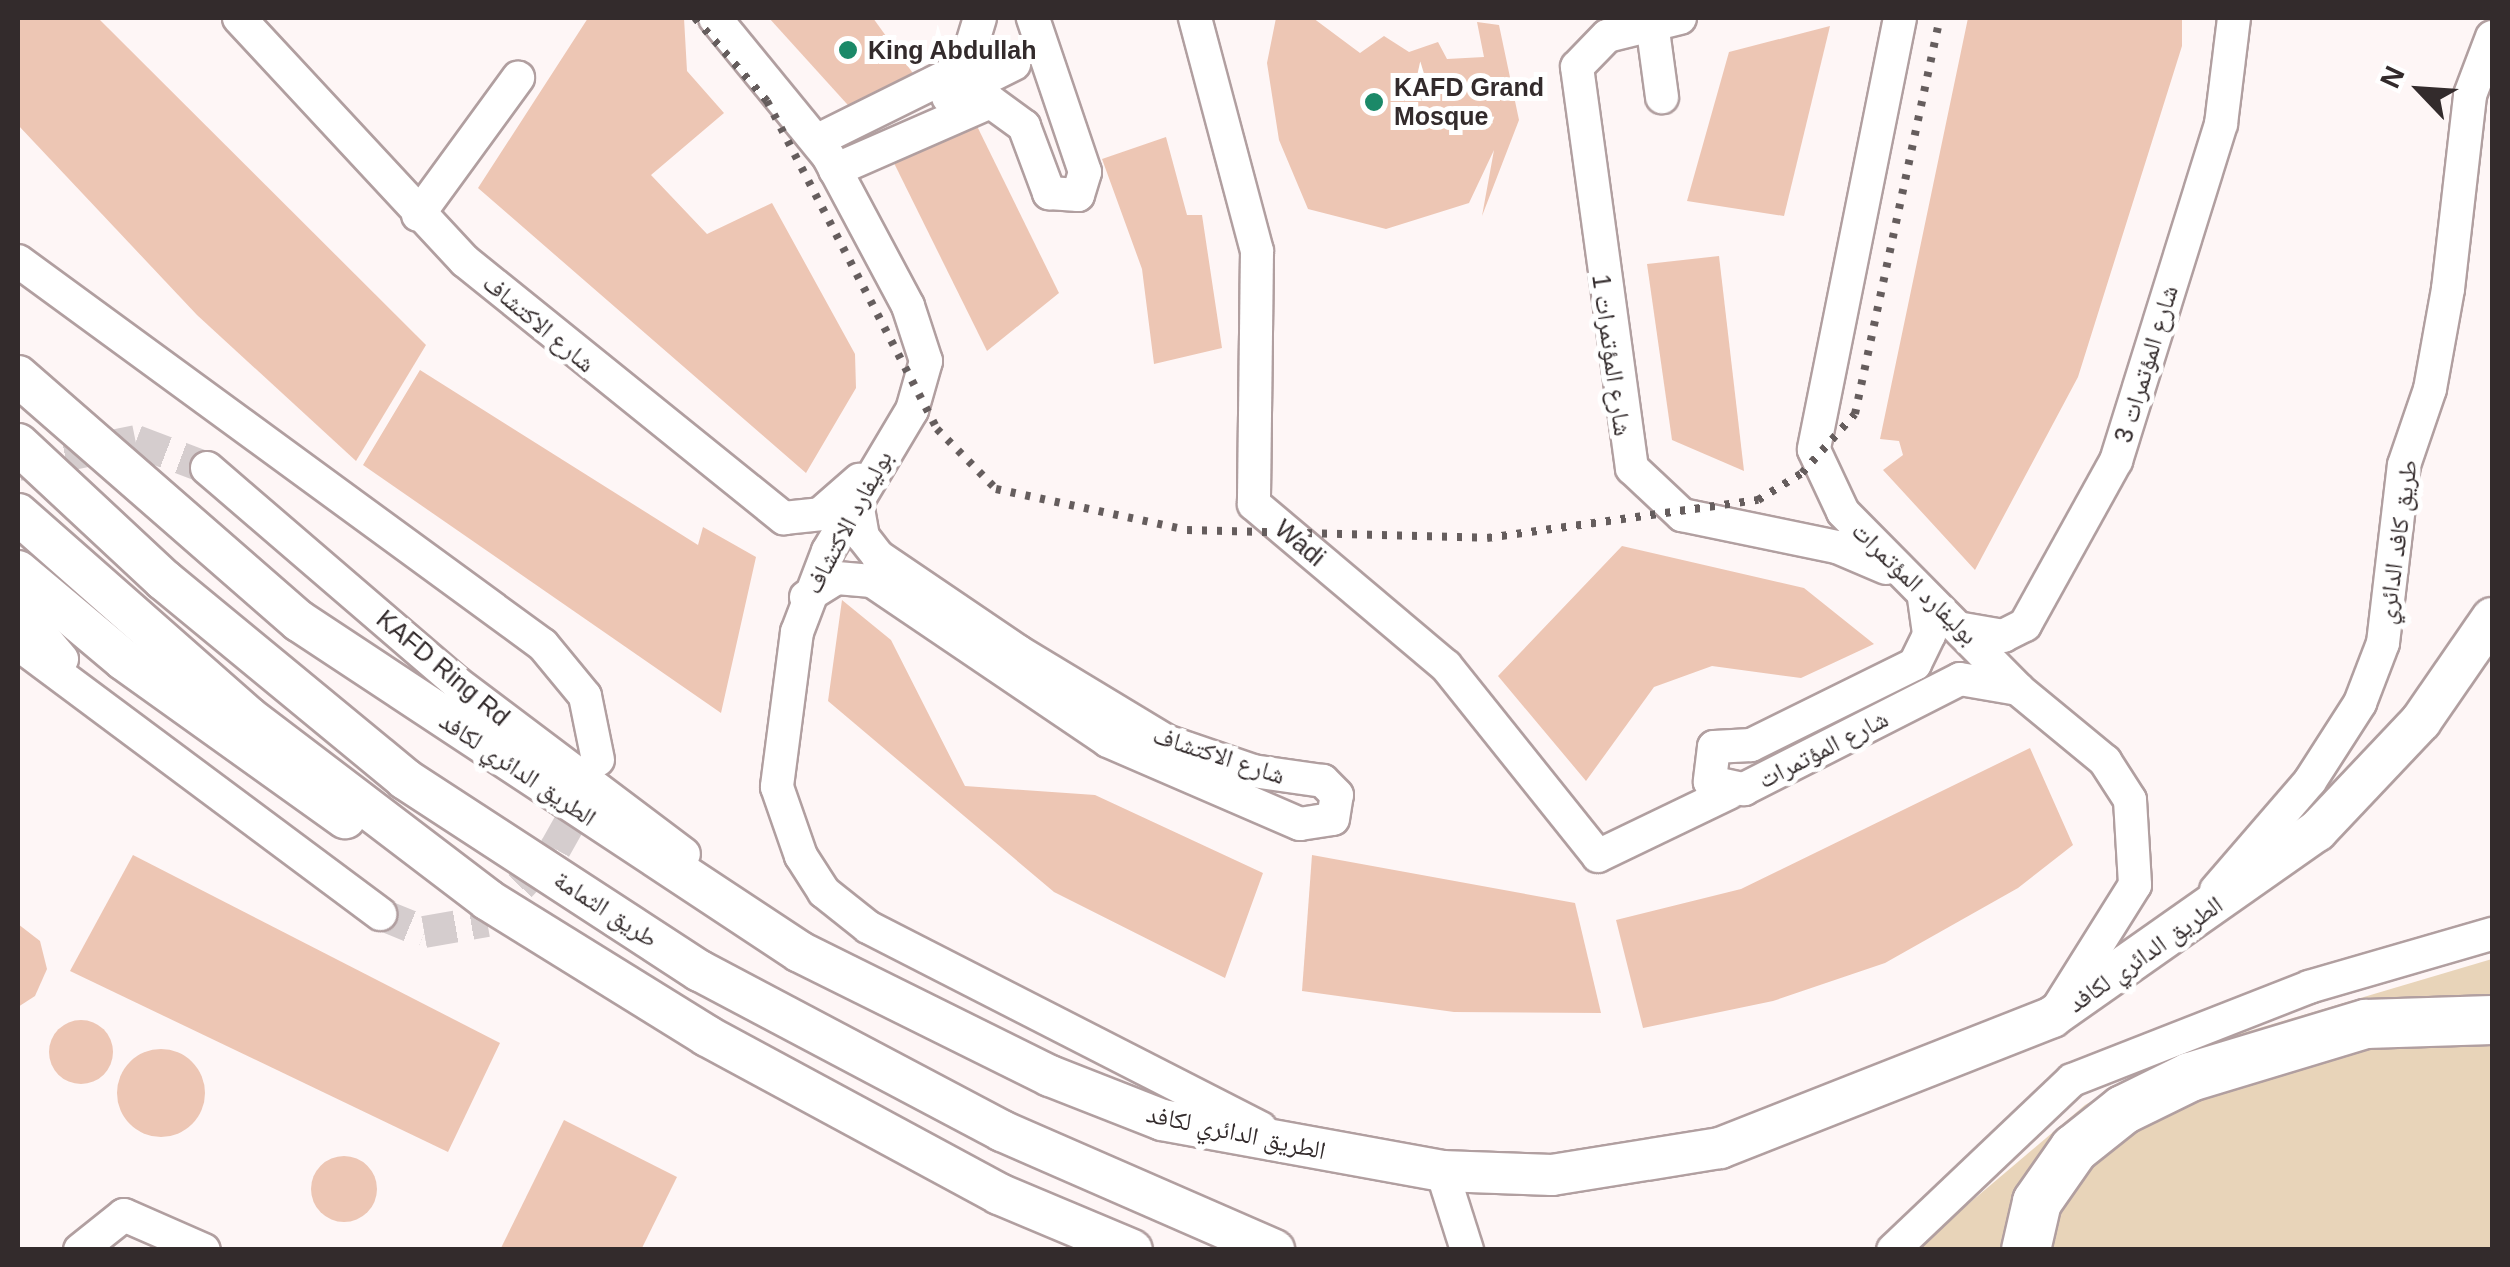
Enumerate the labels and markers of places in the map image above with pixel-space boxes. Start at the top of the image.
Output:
place label: King Abdullah [868,35,1037,65]
marker: King Abdullah [837,39,859,61]
place label: KAFD Grand Mosque [1394,73,1544,132]
marker: KAFD Grand Mosque [1363,91,1385,113]

